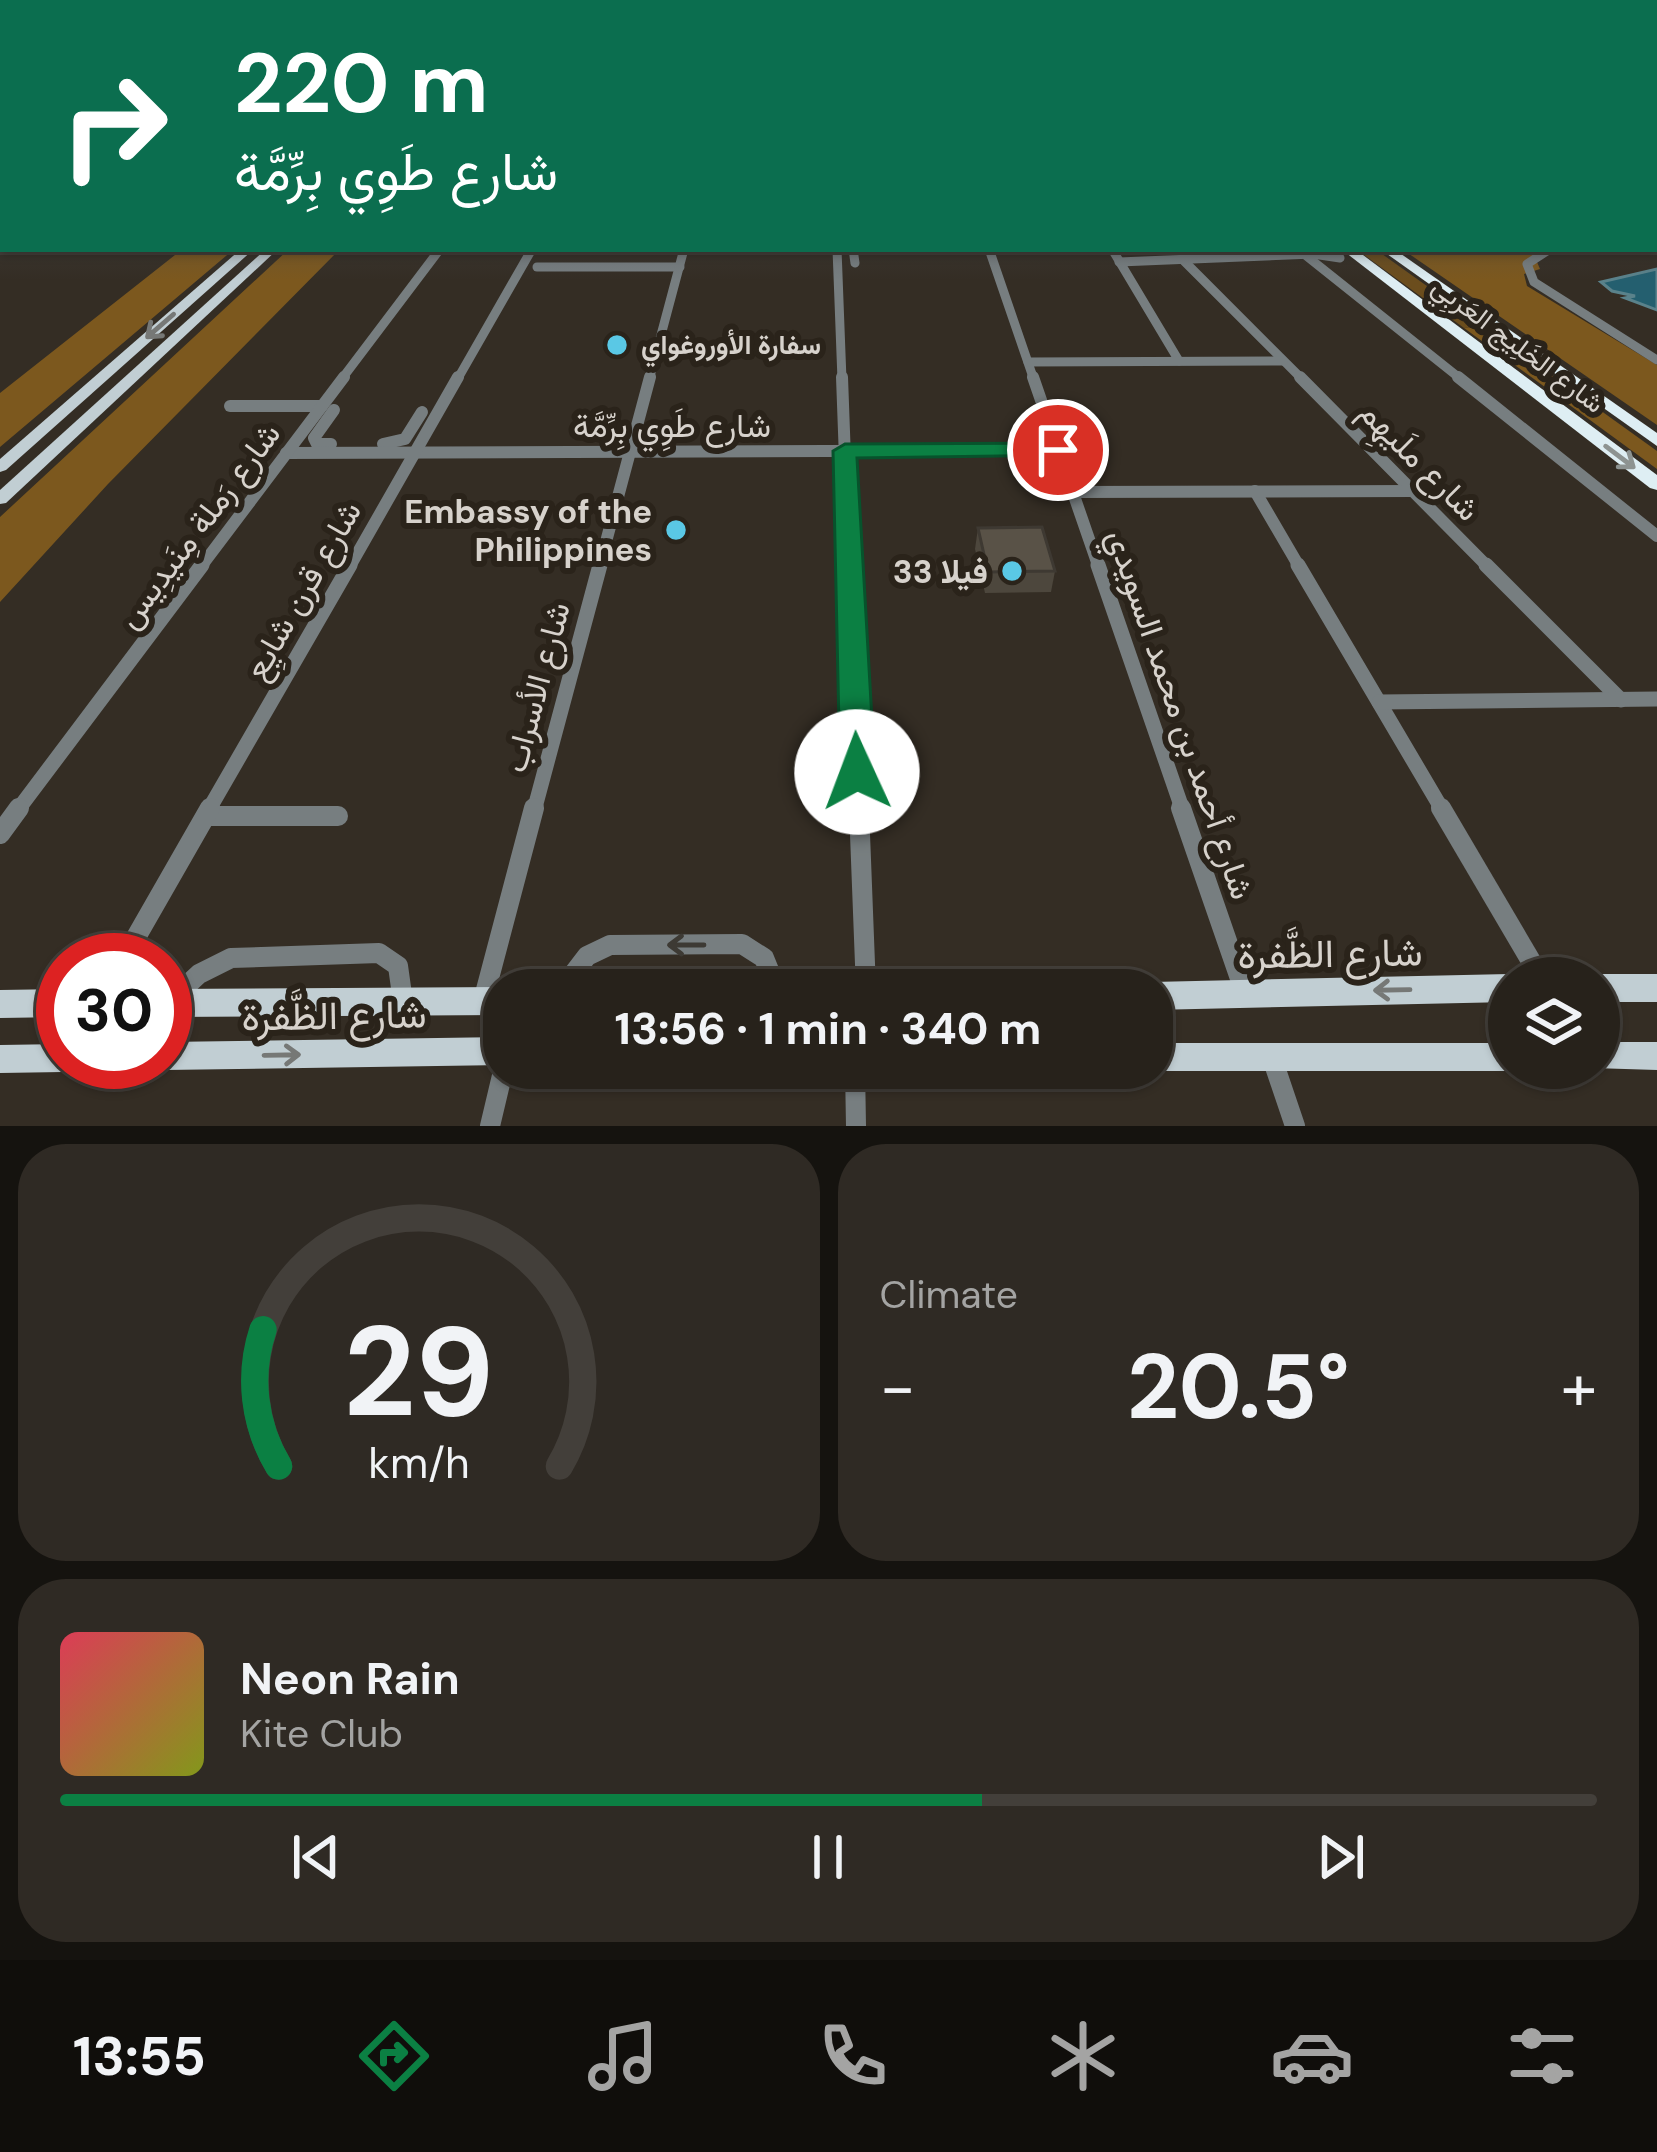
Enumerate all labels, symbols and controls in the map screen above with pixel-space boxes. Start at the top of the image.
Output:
text: 220 m [234,29,489,138]
icon: right [36,48,192,204]
text: شارع طَوِي بِرِّمَّة [234,136,558,207]
street label: شارع الخَلِيج العَربِي [1422,268,1611,425]
one-way arrow [145,312,176,339]
place label: سفارة الأوروغواي [641,327,821,367]
marker: سفارة الأوروغواي [604,332,630,358]
street label: شارع ملَيهِم [1345,391,1489,535]
pin [1007,399,1109,501]
street label: شارع طَوِي بِرِّمَّة [573,404,771,452]
street label: شارع رَملة مِنَيدِيس [107,414,291,638]
icon: arrive [1025,417,1091,483]
one-way arrow [1603,443,1636,469]
place label: Embassy of the Philippines [404,490,652,571]
street label: شارع قرن شايِع [234,493,375,689]
marker: Embassy of the Philippines [663,517,689,543]
street label: شارع أحمد بن محمد السويدي [1092,523,1264,907]
place label: فيلا 33 [893,550,988,593]
marker: فيلا 33 [999,558,1025,584]
street label: شارع الأسراب [493,597,581,777]
position arrow [794,709,920,835]
street label: شارع الظَّفرة [1237,923,1423,982]
speed limit sign: 30 [36,933,192,1089]
one-way arrow [667,933,706,956]
map controls [1488,957,1620,1089]
button: layers [1488,957,1620,1089]
one-way arrow [1373,979,1412,1002]
street label: شارع الظَّفرة [241,985,427,1044]
text: 13:56 · 1 min · 340 m [615,999,1041,1058]
one-way arrow [262,1043,301,1066]
text: Climate [880,1269,1018,1320]
text: 29 [343,1291,494,1454]
text: 20.5° [1127,1329,1350,1446]
text: − [880,1345,916,1430]
text: + [1561,1345,1597,1430]
text: km/h [368,1434,469,1490]
text: Neon Rain [240,1649,460,1708]
text: Kite Club [240,1708,403,1759]
icon: previous [283,1824,349,1890]
icon: pause [795,1824,861,1890]
icon: next [1308,1824,1374,1890]
icon: directions [352,2014,436,2098]
icon: music [581,2014,665,2098]
icon: phone [811,2014,895,2098]
icon: climate [1041,2014,1125,2098]
icon: car [1270,2014,1354,2098]
icon: filters [1500,2014,1584,2098]
text: 13:55 [73,2021,206,2092]

